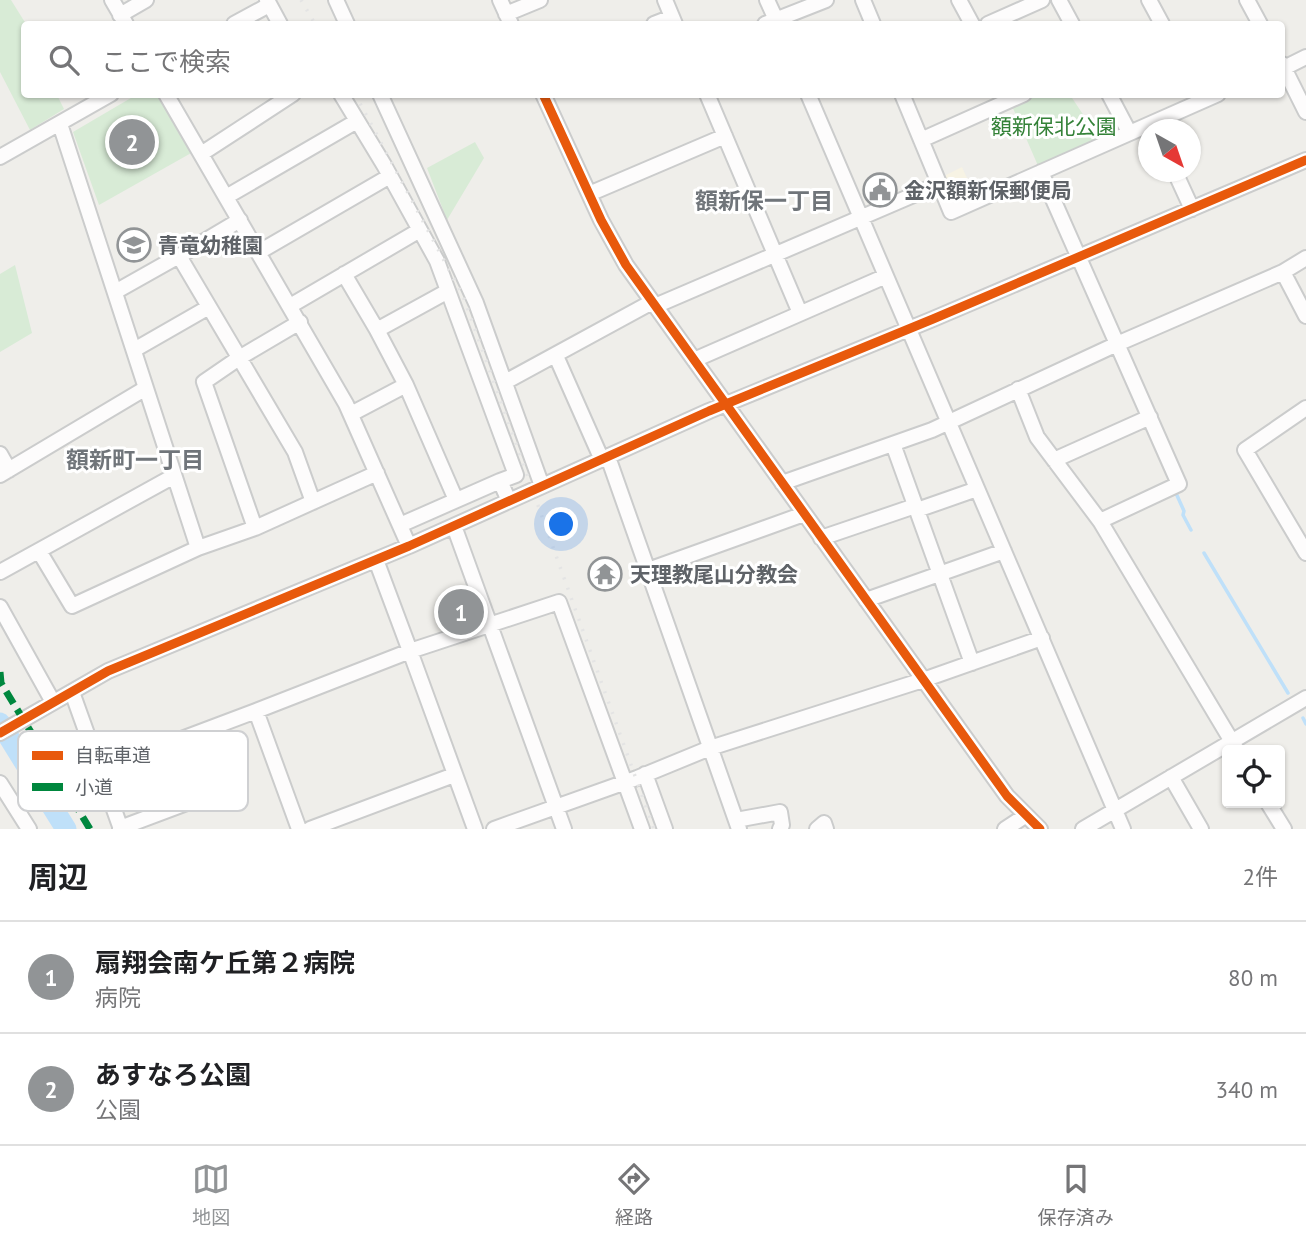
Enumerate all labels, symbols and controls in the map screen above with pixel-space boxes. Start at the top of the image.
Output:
search box [21,21,1285,98]
icon: search [45,41,83,79]
text: ここで検索 [101,45,231,78]
park label: 額新保北公園 [991,113,1117,140]
pin: 2 [109,116,155,168]
north arrow [1138,119,1201,182]
public building icon: 金沢額新保郵便局 [861,171,899,209]
place label: 金沢額新保郵便局 [904,177,1072,204]
district label: 額新保一丁目 [695,186,833,215]
school or university icon: 青竜幼稚園 [115,226,153,264]
place label: 青竜幼稚園 [158,232,263,259]
district label: 額新町一丁目 [66,445,204,474]
your location [544,507,578,541]
temple icon: 天理教尾山分教会 [586,555,624,593]
place label: 天理教尾山分教会 [630,561,798,588]
pin: 1 [438,586,484,638]
legend [18,731,248,811]
text: 自転車道 [75,743,151,767]
map controls [1222,745,1285,808]
button: locate [1222,745,1285,808]
text: 小道 [75,775,113,799]
text: 周辺 [28,857,88,896]
text: 2件 [1242,862,1278,891]
text: 扇翔会南ケ丘第２病院 [95,946,355,979]
text: 1 [44,963,58,992]
text: 80 m [1228,963,1278,992]
text: 病院 [95,983,141,1012]
text: あすなろ公園 [95,1058,251,1091]
text: 2 [44,1075,58,1104]
text: 340 m [1216,1075,1278,1104]
text: 公園 [95,1095,141,1124]
tab: 地図 [192,1160,230,1229]
tab: 経路 [615,1160,653,1229]
tab: 保存済み [1038,1160,1114,1229]

